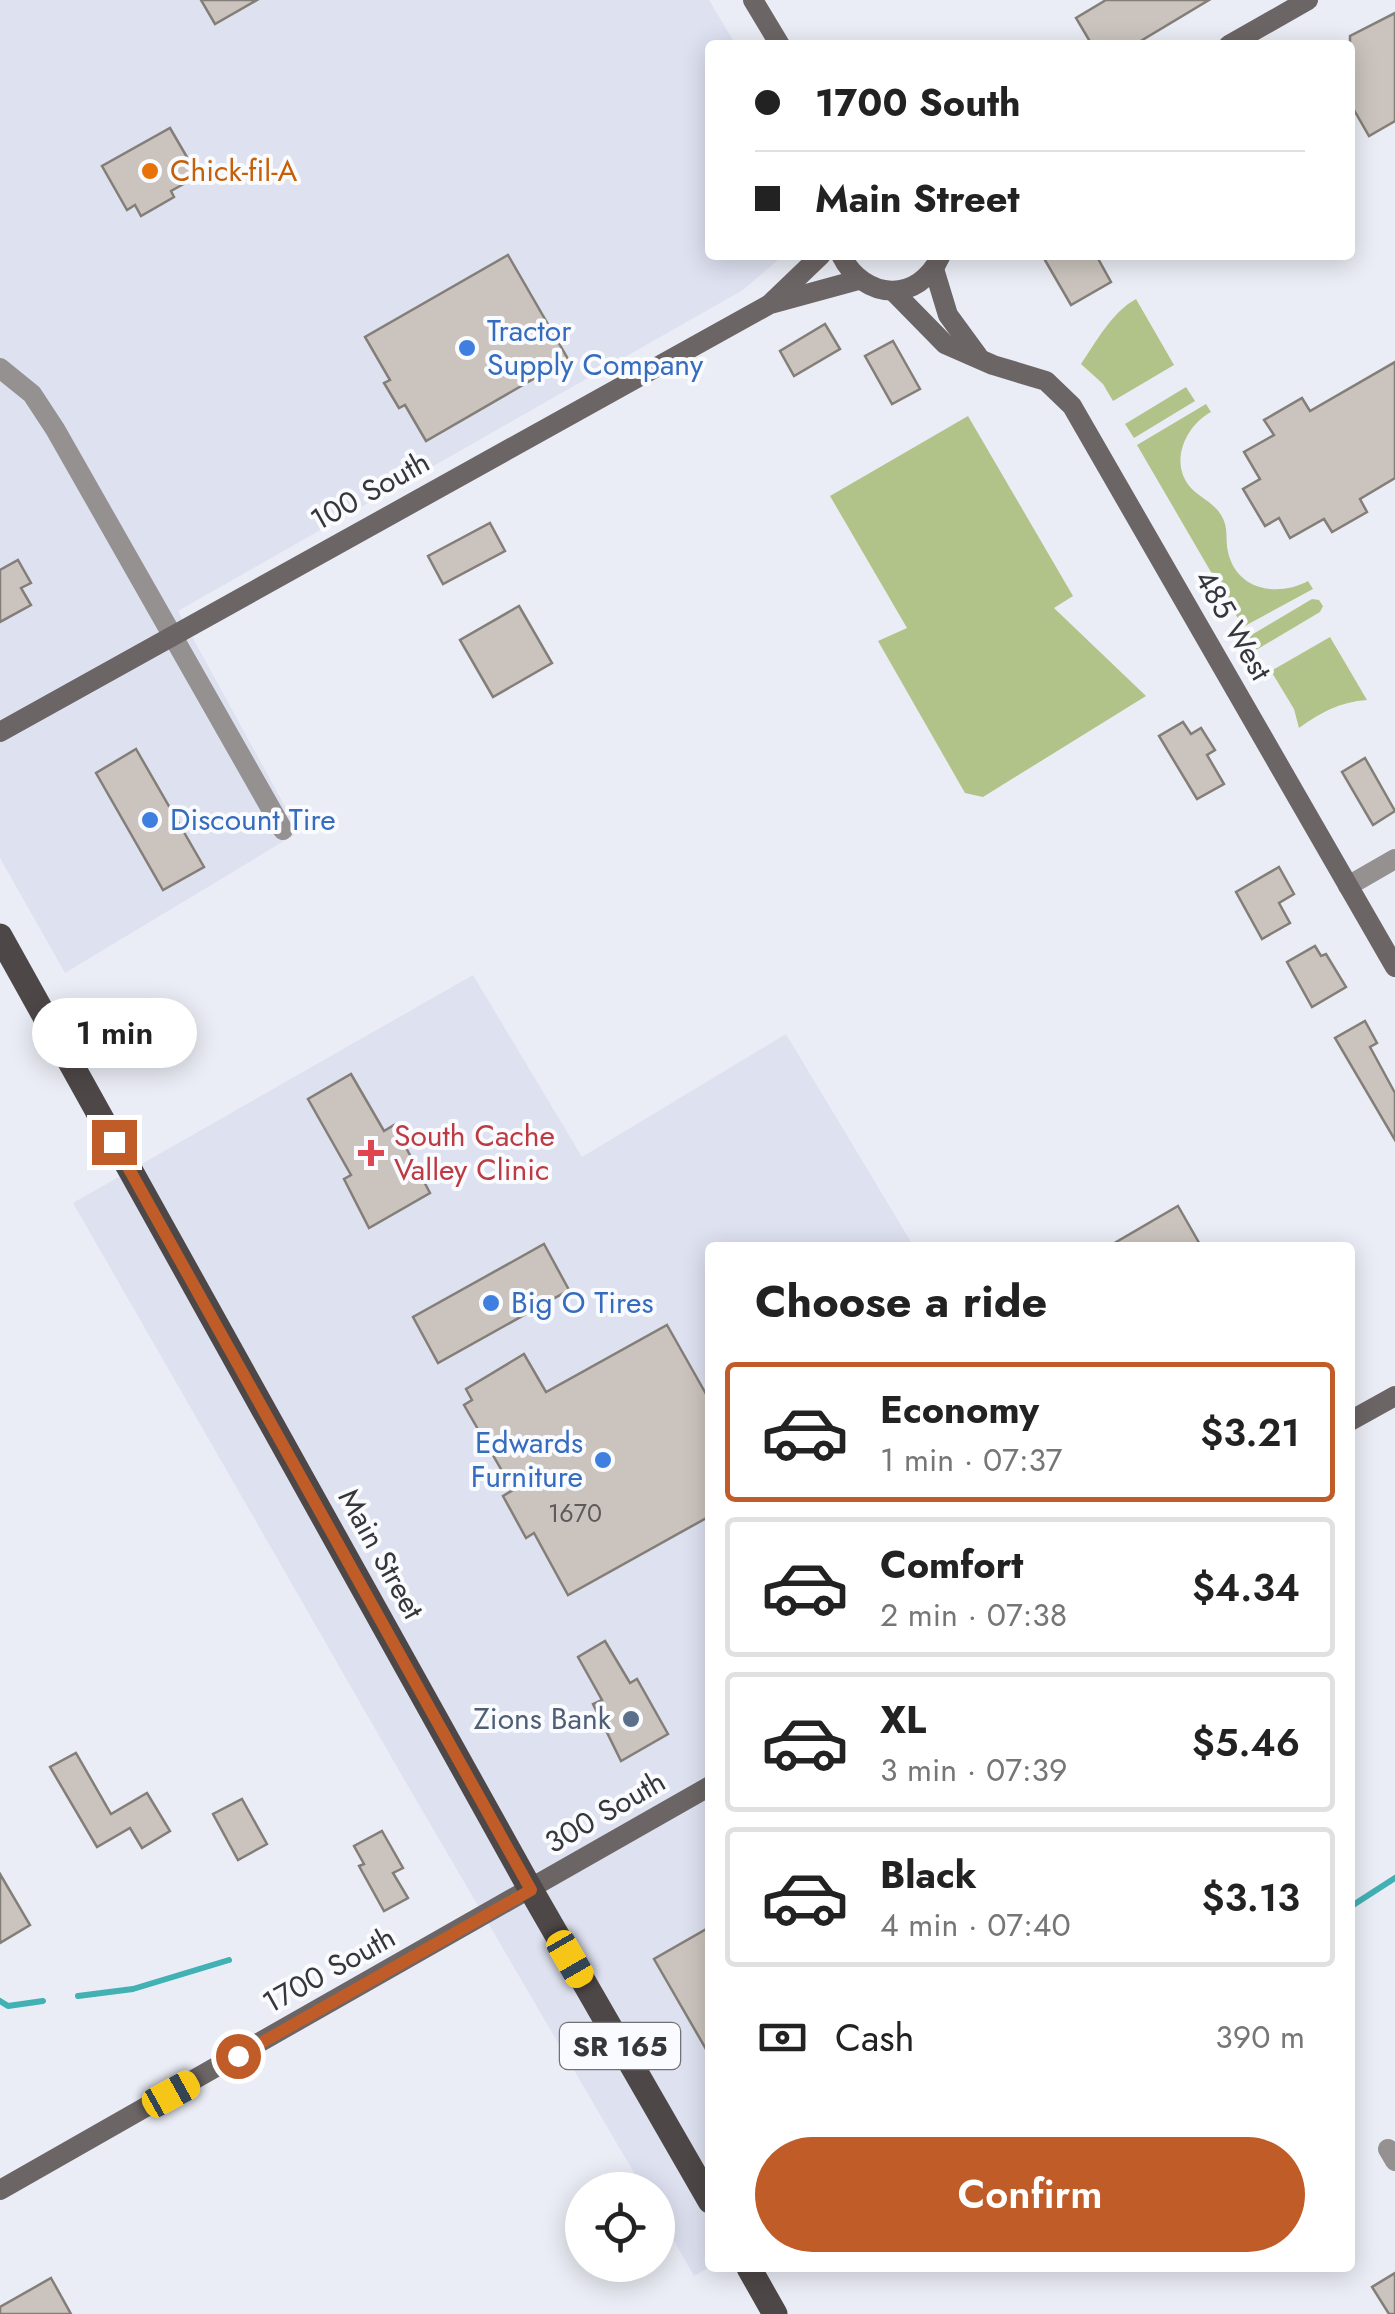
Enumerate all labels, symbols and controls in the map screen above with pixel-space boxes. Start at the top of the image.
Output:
text: 1700 South [815,75,1021,130]
place label: Chick-fil-A [170,149,298,192]
marker: Chick-fil-A [139,160,161,182]
text: Main Street [815,171,1020,226]
place label: Tractor Supply Company [487,309,704,386]
marker: Tractor Supply Company [456,337,478,359]
street label: 100 South [302,440,437,541]
street label: 485 West [1184,561,1283,689]
place label: Discount Tire [170,798,336,841]
marker: Discount Tire [139,809,161,831]
callout: 1 min [32,997,196,1067]
text: 1 min [76,1010,153,1056]
place label: South Cache Valley Clinic [394,1114,555,1191]
route end [92,1120,137,1165]
marker: South Cache Valley Clinic [358,1140,384,1166]
text: Choose a ride [755,1269,1047,1334]
place label: Big O Tires [511,1281,653,1324]
marker: Big O Tires [480,1292,502,1314]
text: Economy [880,1382,1039,1437]
icon: car [760,1387,850,1477]
text: $3.21 [1200,1405,1300,1460]
place label: Edwards Furniture [471,1421,583,1498]
text: 1 min · 07:37 [880,1437,1062,1483]
marker: Edwards Furniture [592,1449,614,1471]
street label: Main Street [328,1481,435,1627]
house number: 1670 [548,1495,602,1531]
text: Comfort [880,1537,1023,1592]
icon: car [760,1542,850,1632]
text: $4.34 [1192,1560,1300,1615]
text: 2 min · 07:38 [880,1592,1067,1638]
text: XL [880,1692,926,1747]
place label: Zions Bank [474,1697,612,1740]
icon: car [760,1697,850,1787]
marker: Zions Bank [620,1708,642,1730]
text: $5.46 [1192,1715,1300,1770]
text: 3 min · 07:39 [880,1747,1067,1793]
street label: 300 South [536,1760,673,1863]
text: Black [880,1847,977,1902]
icon: car [760,1852,850,1942]
text: $3.13 [1201,1870,1300,1925]
text: 4 min · 07:40 [880,1902,1071,1948]
street label: 1700 South [255,1915,403,2024]
car [542,1926,598,1992]
icon: cash [755,2010,810,2065]
text: Cash [835,2010,915,2065]
text: 390 m [1215,2014,1305,2060]
road number: SR 165 [560,2023,680,2069]
route start [216,2034,261,2079]
car [137,2066,205,2122]
button: Confirm [755,2137,1305,2252]
map controls [565,2172,675,2282]
button: locate [565,2172,675,2282]

